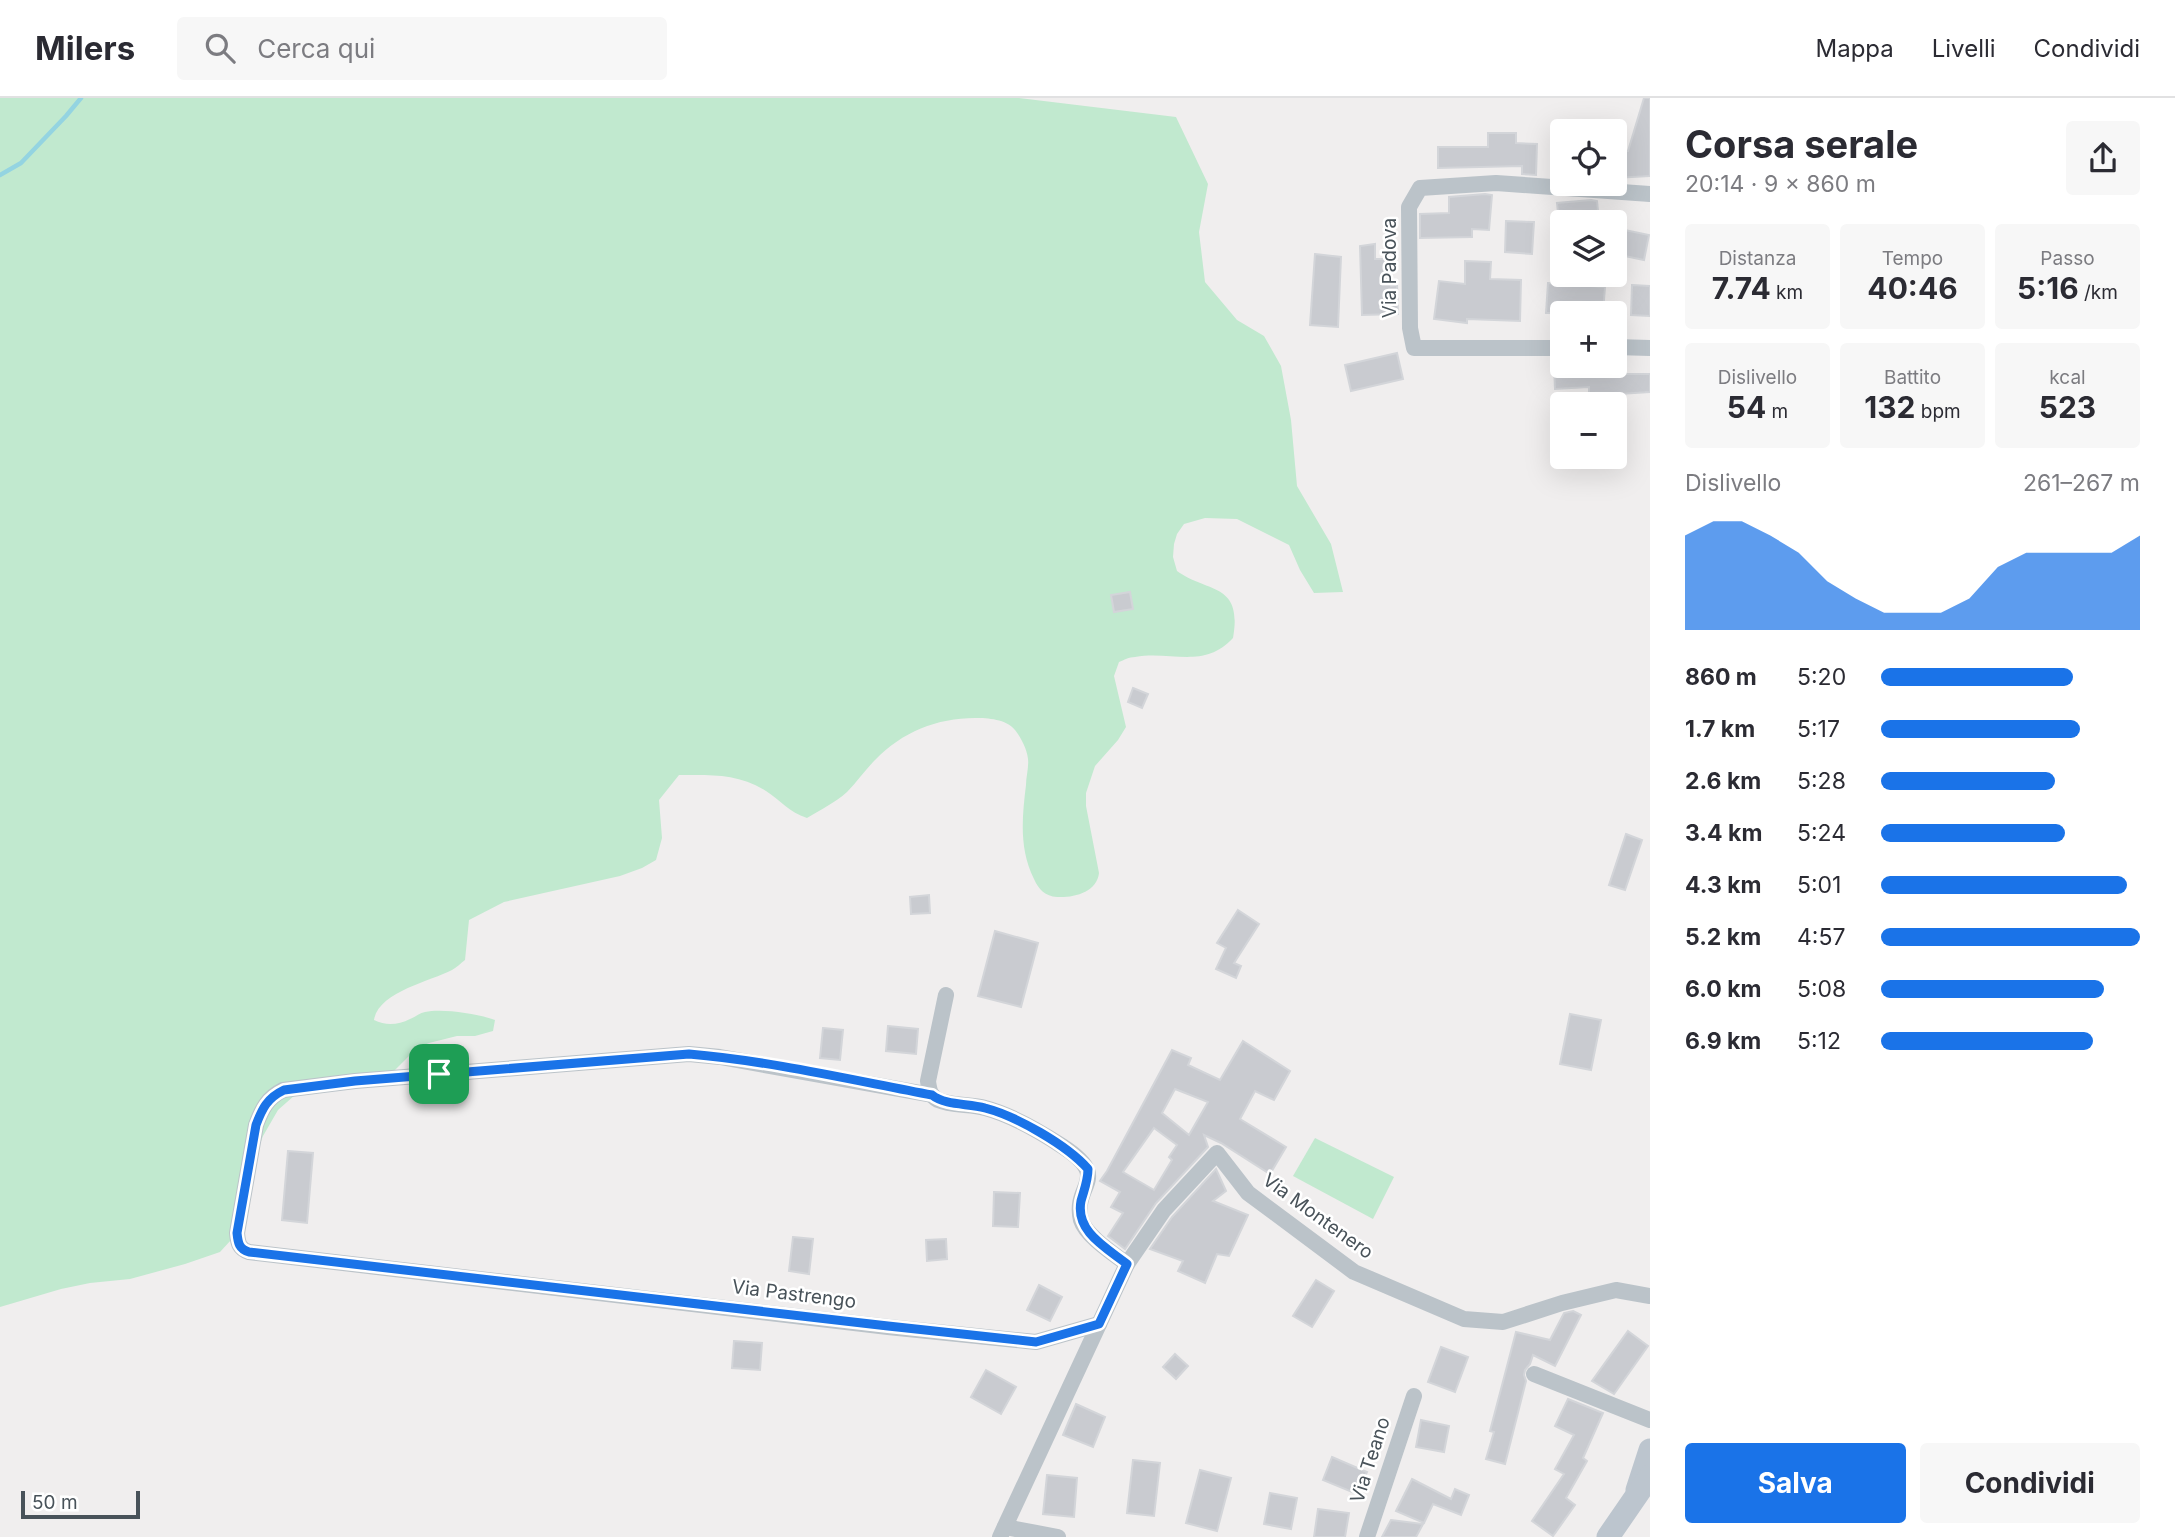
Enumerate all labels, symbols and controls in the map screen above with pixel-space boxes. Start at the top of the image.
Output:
search box [177,17,667,80]
text: Milers [35,28,135,68]
icon: search [201,29,239,67]
text: Cerca qui [257,33,375,64]
text: Mappa [1815,34,1894,63]
text: Livelli [1932,34,1996,63]
text: Condividi [2034,34,2140,63]
map controls [1550,119,1627,469]
button: locate [1550,119,1627,196]
text: Corsa serale [1685,121,1918,167]
button: share [2066,121,2140,195]
text: 20:14 · 9 × 860 m [1685,170,1876,198]
button: layers [1550,210,1627,287]
street label: Via Padova [1378,218,1401,318]
text: Distanza [1719,247,1796,270]
text: Tempo [1882,247,1943,270]
text: Passo [2040,247,2095,270]
text: 7.74 [1712,270,1771,306]
text: 40:46 [1867,270,1958,306]
text: 5:16 [2017,270,2079,306]
text: km [1771,281,1803,304]
text: /km [2079,281,2118,304]
button: + [1550,301,1627,378]
text: Dislivello [1718,366,1797,389]
text: Battito [1884,366,1941,389]
text: kcal [2049,366,2086,389]
text: 54 [1727,389,1766,425]
text: 132 [1864,389,1915,425]
text: 523 [2039,389,2096,425]
button: − [1550,392,1627,469]
text: m [1766,400,1788,423]
text: bpm [1915,400,1961,423]
text: Dislivello [1685,469,1781,497]
text: 261–267 m [2023,469,2140,497]
text: 860 m [1685,663,1757,691]
text: 5:20 [1797,663,1846,691]
text: 1.7 km [1685,715,1755,743]
text: 5:17 [1797,715,1840,743]
text: 2.6 km [1685,767,1761,795]
text: 5:28 [1797,767,1846,795]
text: 3.4 km [1685,819,1762,847]
text: 5:24 [1797,819,1846,847]
text: 4.3 km [1685,871,1762,899]
text: 5:01 [1797,871,1841,899]
text: 5.2 km [1685,923,1761,951]
text: 4:57 [1797,923,1845,951]
text: 6.0 km [1685,975,1762,1003]
text: 5:08 [1797,975,1846,1003]
text: 6.9 km [1685,1027,1761,1055]
text: 5:12 [1797,1027,1841,1055]
pin [409,1044,469,1104]
icon: arrive [420,1055,458,1093]
street label: Via Montenero [1258,1168,1378,1264]
street label: Via Pastrengo [731,1275,857,1313]
street label: Via Teano [1345,1414,1395,1506]
button: Salva [1685,1443,1906,1523]
button: Condividi [1920,1443,2140,1523]
scale bar [21,1488,140,1520]
text: 50 m [32,1491,78,1514]

